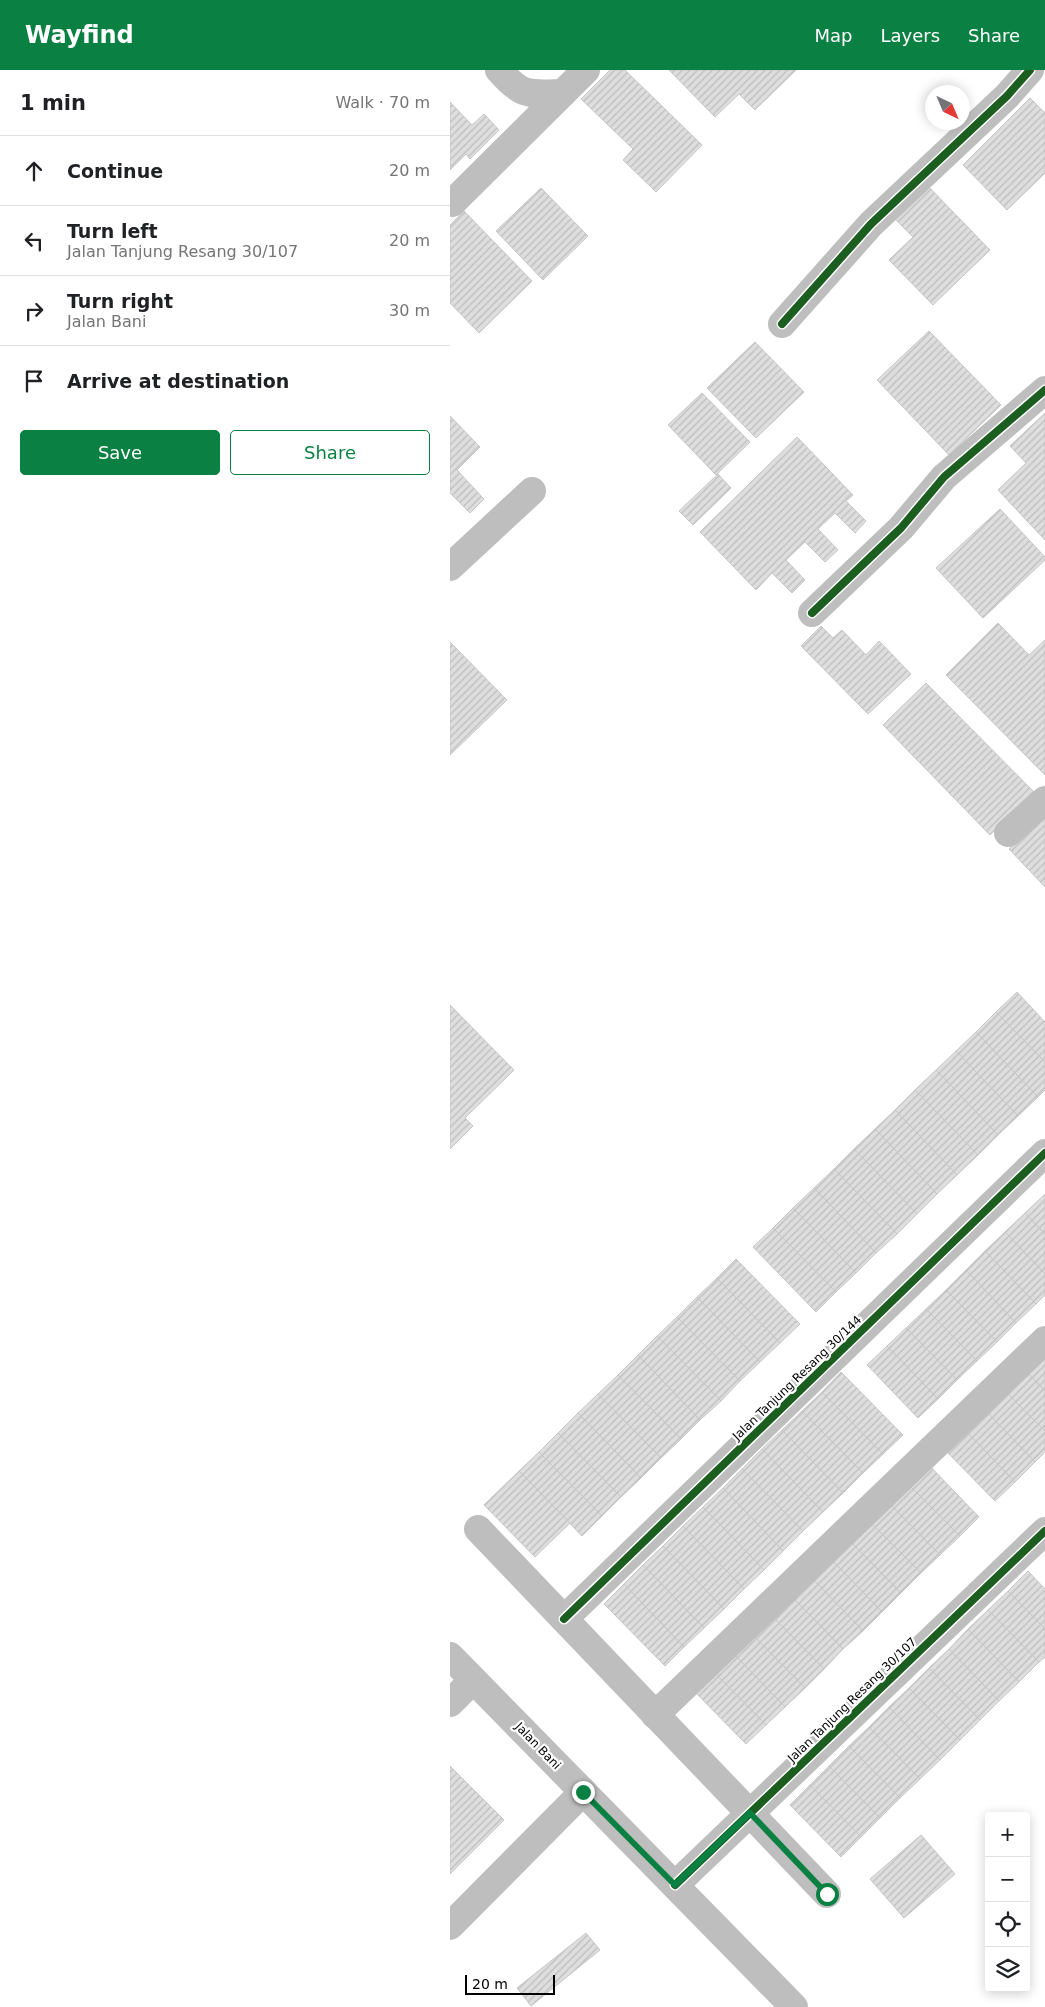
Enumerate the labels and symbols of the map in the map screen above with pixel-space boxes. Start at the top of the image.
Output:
north arrow [925,85,970,130]
street label: Jalan Tanjung Resang 30/144 [729,1313,864,1444]
street label: Jalan Tanjung Resang 30/107 [784,1635,919,1766]
street label: Jalan Bani [512,1719,564,1772]
route end [572,1781,595,1804]
route start [816,1883,839,1906]
scale bar [465,1972,555,1995]

